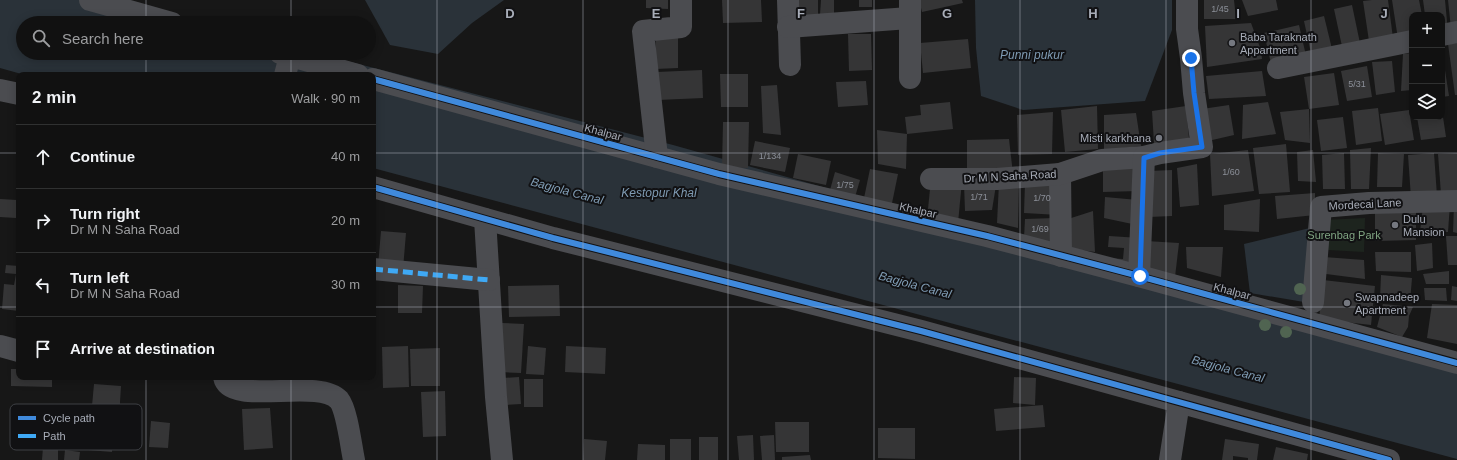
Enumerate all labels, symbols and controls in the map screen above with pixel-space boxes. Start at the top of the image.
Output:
house number: 1/45 [1211,4,1229,14]
text: D [505,6,515,21]
text: E [652,6,661,21]
text: F [797,6,805,21]
text: G [942,6,952,21]
text: H [1088,6,1098,21]
text: I [1236,6,1240,21]
text: J [1380,6,1388,21]
map controls [1409,12,1445,120]
button: + [1409,12,1445,48]
search box [16,16,376,60]
icon: search [30,27,52,49]
text: Search here [62,30,144,47]
place label: Baba Taraknath Appartment [1240,31,1317,56]
marker: Baba Taraknath Appartment [1227,38,1237,48]
water label: Punni pukur [1000,48,1065,62]
button: − [1409,48,1445,84]
route end [1182,49,1200,67]
house number: 5/31 [1348,79,1366,89]
button: layers [1409,84,1445,120]
text: 2 min [32,88,76,107]
text: Walk · 90 m [291,91,360,106]
street label: Khalpar [583,121,623,143]
place label: Misti karkhana [1080,132,1152,144]
marker: Misti karkhana [1154,133,1164,143]
icon: ahead [32,146,54,168]
text: Continue [70,148,135,165]
text: 40 m [331,149,360,164]
house number: 1/134 [759,151,781,161]
house number: 1/60 [1222,167,1240,177]
street label: Dr M N Saha Road [963,168,1057,184]
water label: Bagjola Canal [529,175,605,208]
house number: 1/75 [836,180,854,190]
water label: Kestopur Khal [621,186,697,200]
house number: 1/71 [970,192,988,202]
house number: 1/70 [1033,193,1051,203]
street label: Mordecai Lane [1328,196,1402,212]
street label: Khalpar [898,200,938,220]
text: Turn right [70,205,140,222]
icon: right [32,210,54,232]
text: 20 m [331,213,360,228]
place label: Dulu Mansion [1403,213,1445,238]
marker: Dulu Mansion [1390,220,1400,230]
text: Dr M N Saha Road [70,222,180,237]
house number: 1/69 [1031,224,1049,234]
park label: Surenbag Park [1307,229,1381,241]
route start [1131,267,1149,285]
text: Turn left [70,269,129,286]
water label: Bagjola Canal [877,269,953,302]
icon: left [32,274,54,296]
text: 30 m [331,277,360,292]
street label: Khalpar [1212,280,1252,302]
text: Dr M N Saha Road [70,286,180,301]
place label: Swapnadeep Apartment [1355,291,1419,316]
marker: Swapnadeep Apartment [1342,298,1352,308]
icon: arrive [32,338,54,360]
text: Arrive at destination [70,340,215,357]
water label: Bagjola Canal [1190,353,1266,386]
legend [10,404,142,450]
text: Cycle path [43,412,95,424]
text: Path [43,430,66,442]

